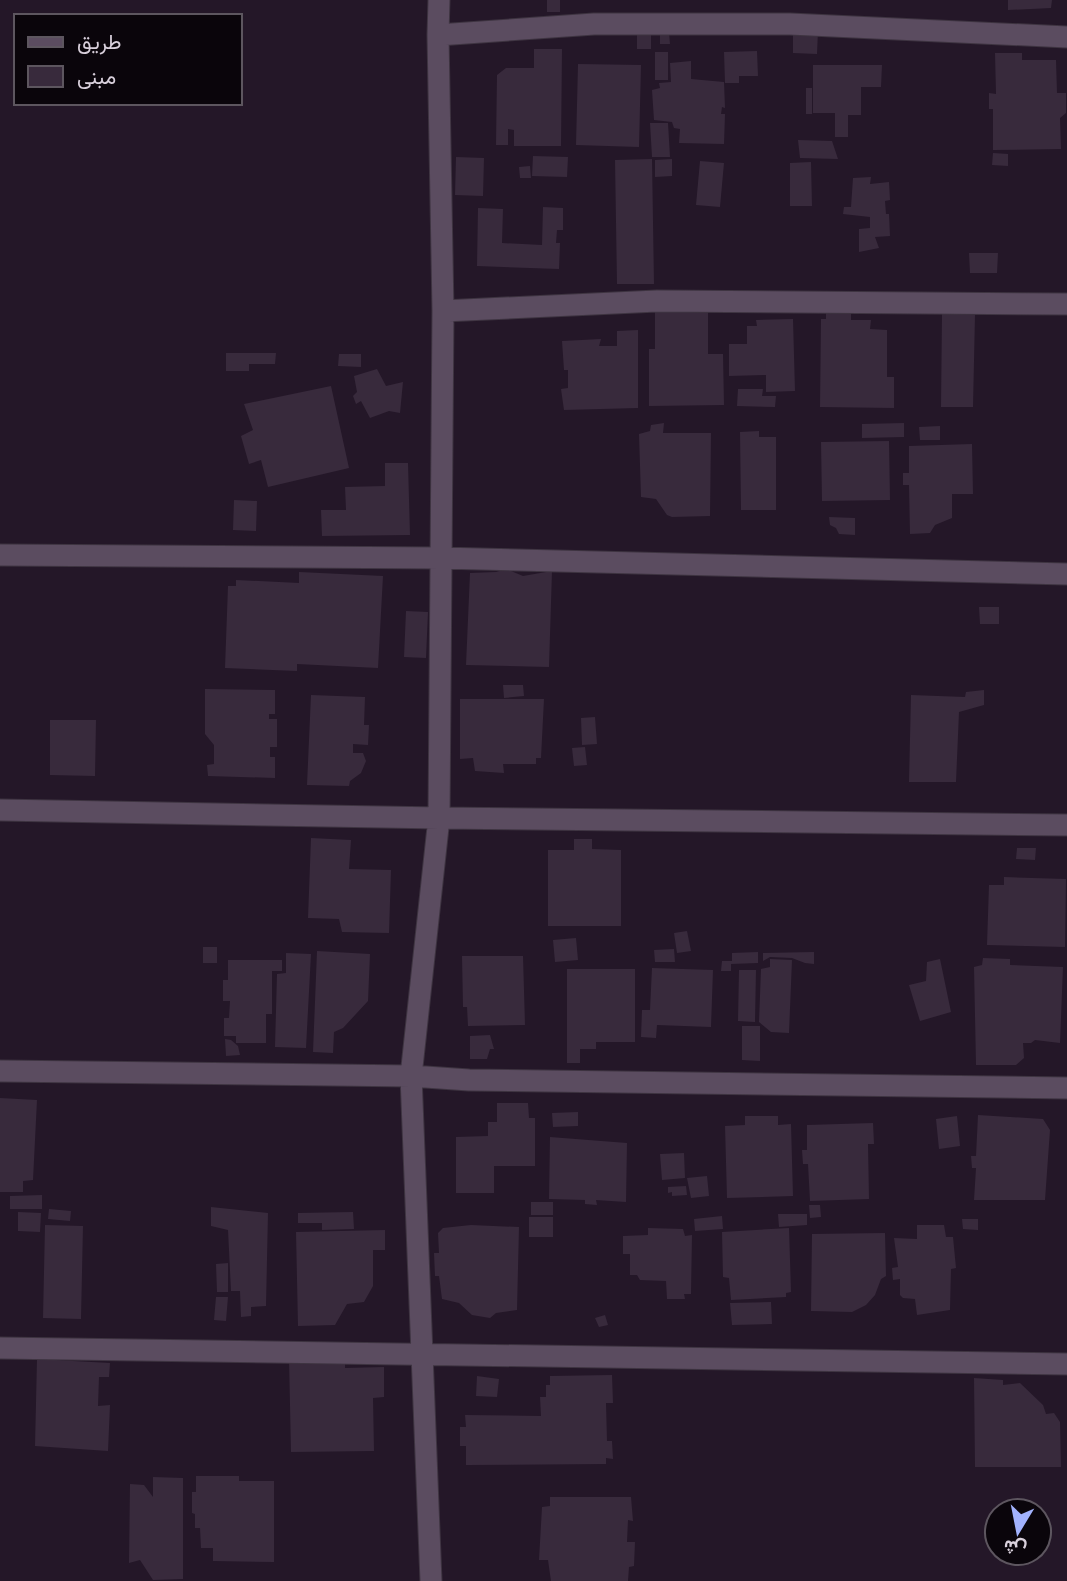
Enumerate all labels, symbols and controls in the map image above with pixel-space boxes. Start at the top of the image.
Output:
legend [14,14,242,105]
text: طريق [77,29,122,55]
text: مبنى [77,64,116,89]
north arrow [983,1497,1053,1567]
text: ش [1002,1535,1028,1562]

